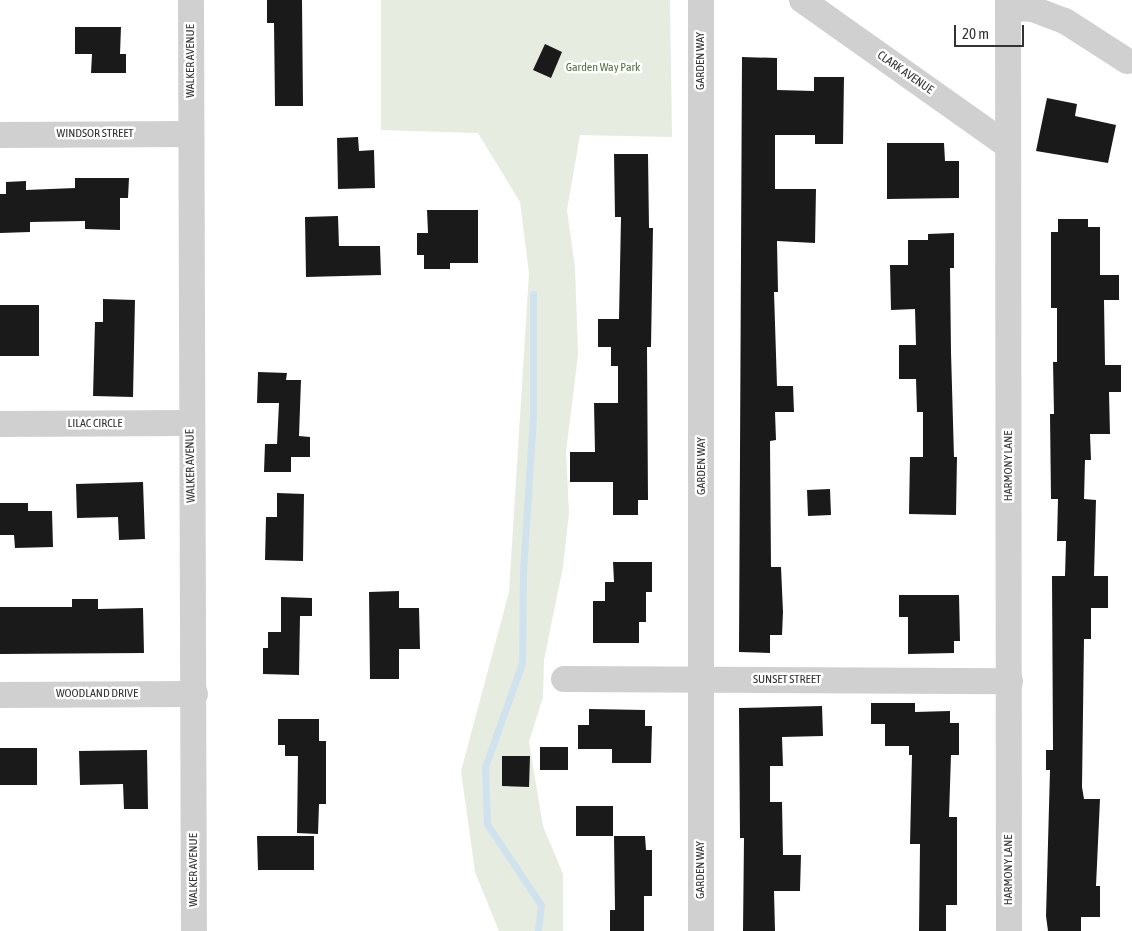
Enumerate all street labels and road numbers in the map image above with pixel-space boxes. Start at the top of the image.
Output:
street label: WALKER AVENUE [184,24,198,98]
street label: GARDEN WAY [694,32,708,90]
street label: CLARK AVENUE [874,48,936,98]
street label: WINDSOR STREET [56,127,134,141]
street label: LILAC CIRCLE [68,417,122,431]
street label: WALKER AVENUE [183,429,199,503]
street label: HARMONY LANE [1002,431,1016,501]
street label: GARDEN WAY [695,437,709,495]
street label: SUNSET STREET [753,673,821,687]
street label: WOODLAND DRIVE [56,687,138,701]
street label: WALKER AVENUE [187,833,201,907]
street label: HARMONY LANE [1002,835,1016,905]
street label: GARDEN WAY [694,841,708,899]

